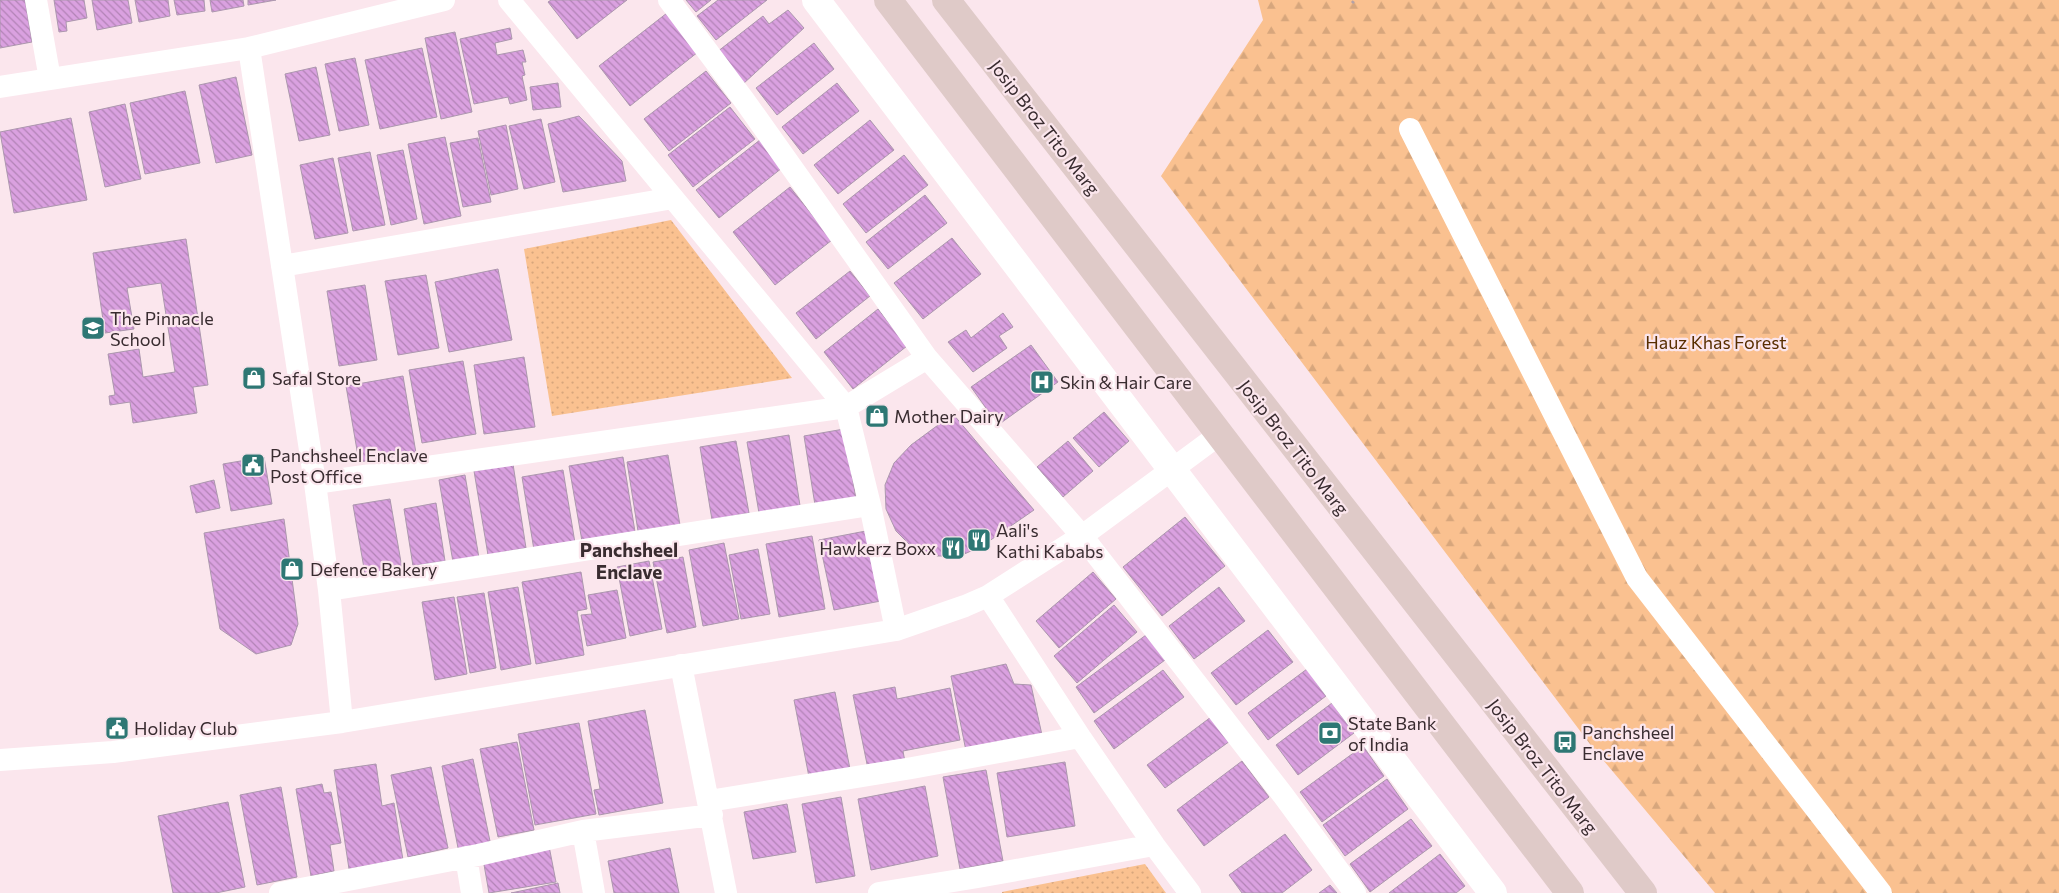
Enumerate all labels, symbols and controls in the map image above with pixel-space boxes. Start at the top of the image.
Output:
street label: Josip Broz Tito Marg [985,55,1105,199]
place label: The Pinnacle School [110,307,214,350]
school or university icon: The Pinnacle School [80,315,106,341]
park label: Hauz Khas Forest [1645,331,1787,353]
shop icon: Safal Store [241,365,267,391]
place label: Safal Store [272,367,361,389]
hospital icon: Skin & Hair Care [1029,369,1055,395]
place label: Skin & Hair Care [1060,371,1192,393]
street label: Josip Broz Tito Marg [1234,375,1354,519]
shop icon: Mother Dairy [864,403,890,429]
place label: Mother Dairy [894,405,1003,427]
place label: Panchsheel Enclave Post Office [270,444,428,487]
public building icon: Panchsheel Enclave Post Office [240,452,266,478]
place label: Aali's Kathi Kababs [996,519,1103,562]
restaurant icon: Aali's Kathi Kababs [966,527,992,553]
restaurant icon: Hawkerz Boxx [940,535,966,561]
place label: Hawkerz Boxx [819,537,936,559]
district label: Panchsheel Enclave [580,538,678,583]
shop icon: Defence Bakery [279,556,305,582]
place label: Defence Bakery [310,558,437,580]
street label: Josip Broz Tito Marg [1483,694,1603,838]
place label: State Bank of India [1348,712,1437,755]
public building icon: Holiday Club [104,715,130,741]
place label: Holiday Club [134,717,237,739]
bank icon: State Bank of India [1317,720,1343,746]
place label: Panchsheel Enclave [1582,721,1674,764]
bus stop icon: Panchsheel Enclave [1552,729,1578,755]

